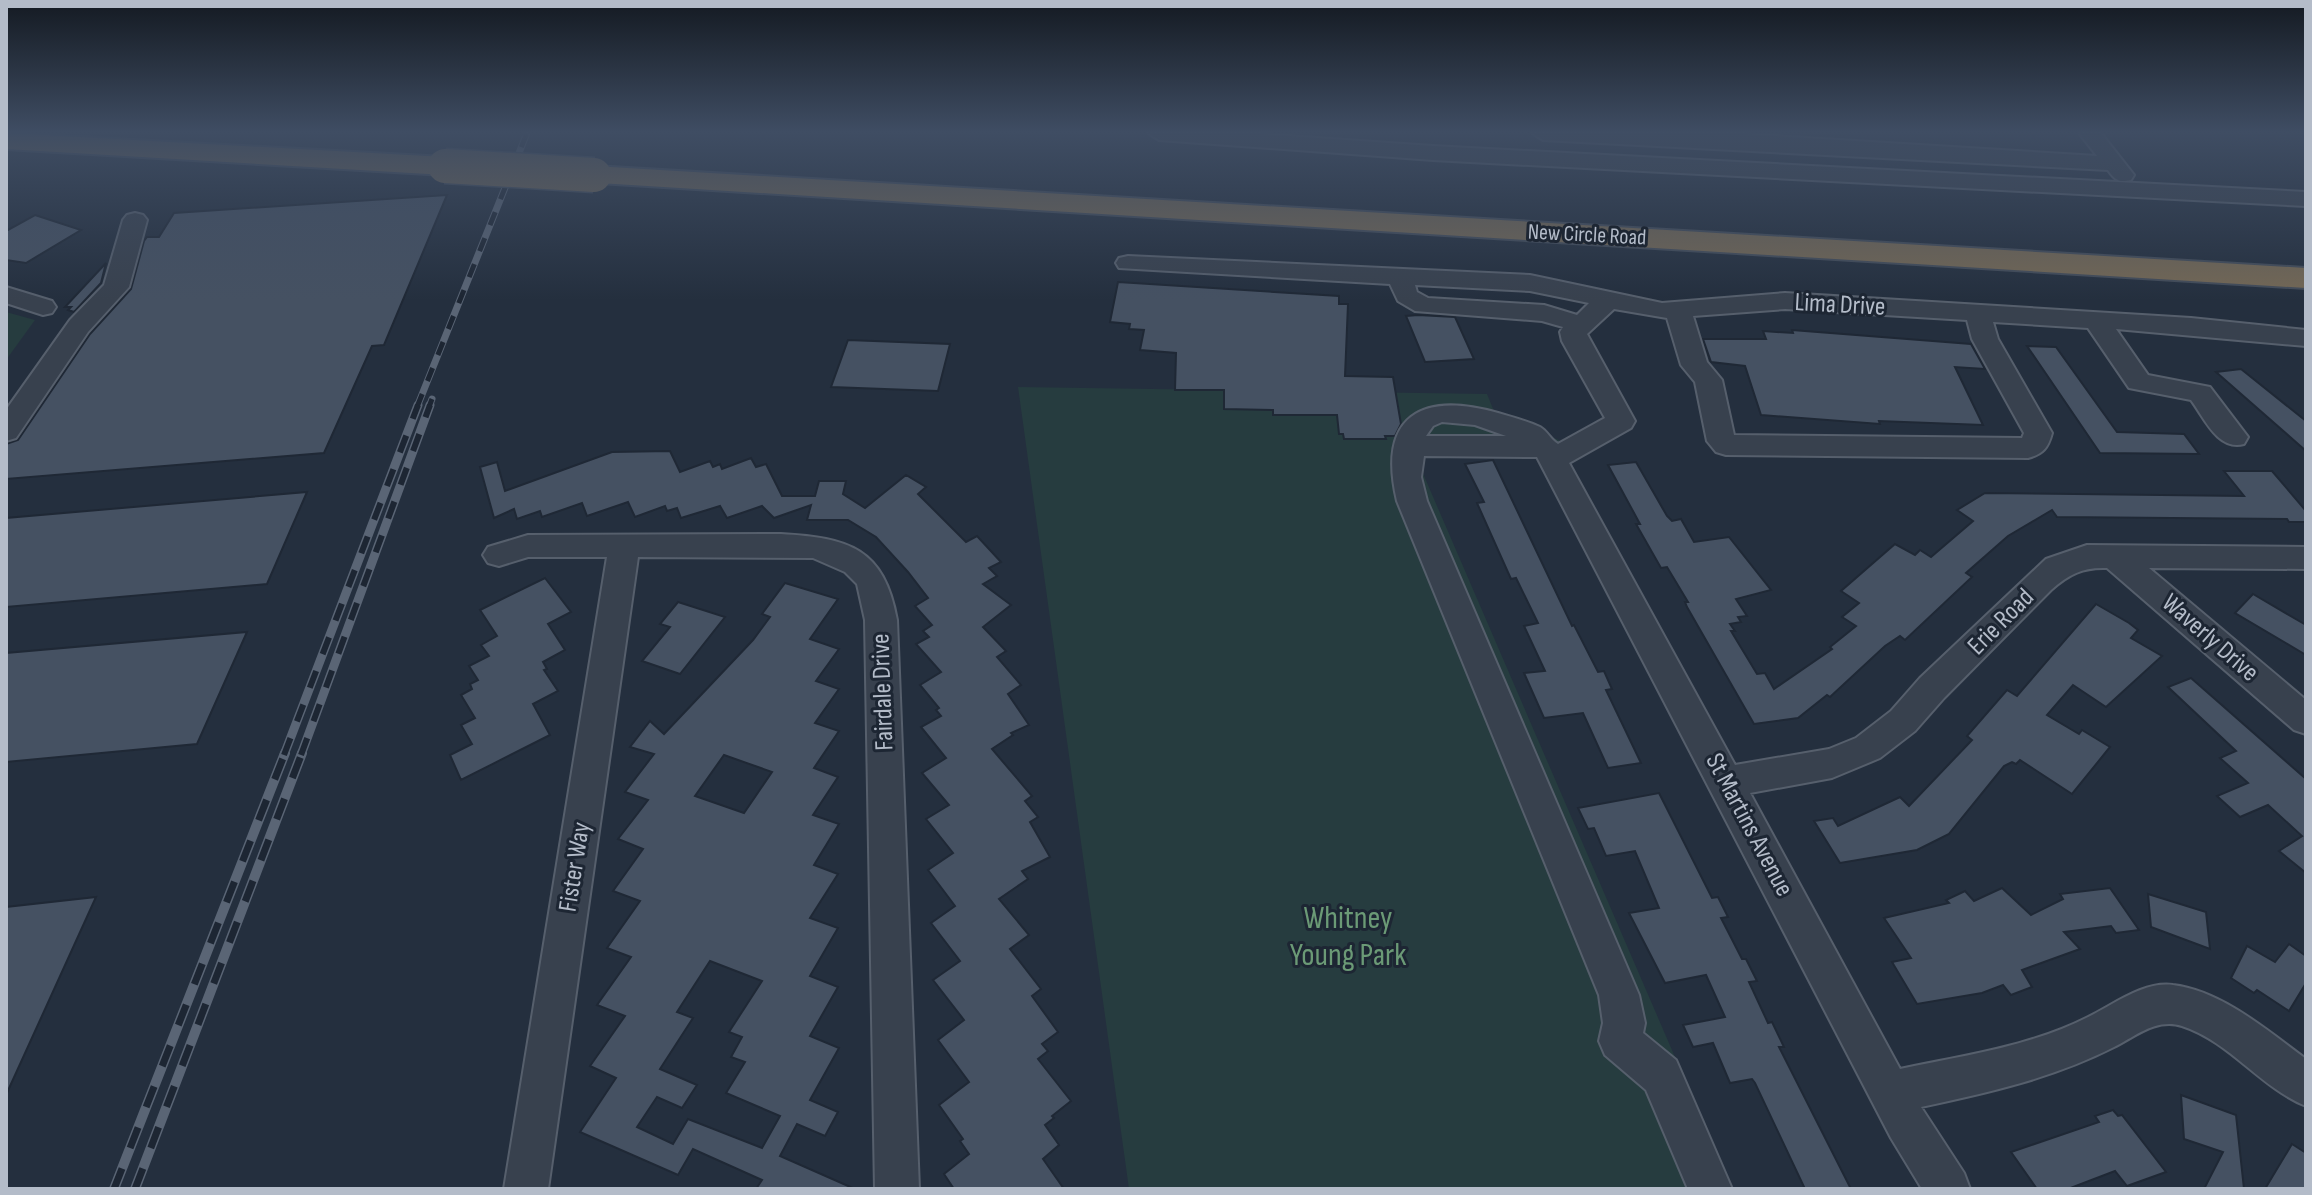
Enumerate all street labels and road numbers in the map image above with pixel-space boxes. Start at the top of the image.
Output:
street label: New Circle Road [1527,218,1647,252]
street label: Lima Drive [1794,287,1886,323]
street label: Erie Road [1961,582,2041,662]
street label: Waverly Drive [2155,588,2265,688]
street label: Fairdale Drive [865,633,901,751]
street label: St Martins Avenue [1698,748,1800,902]
street label: Fister Way [553,820,597,914]

